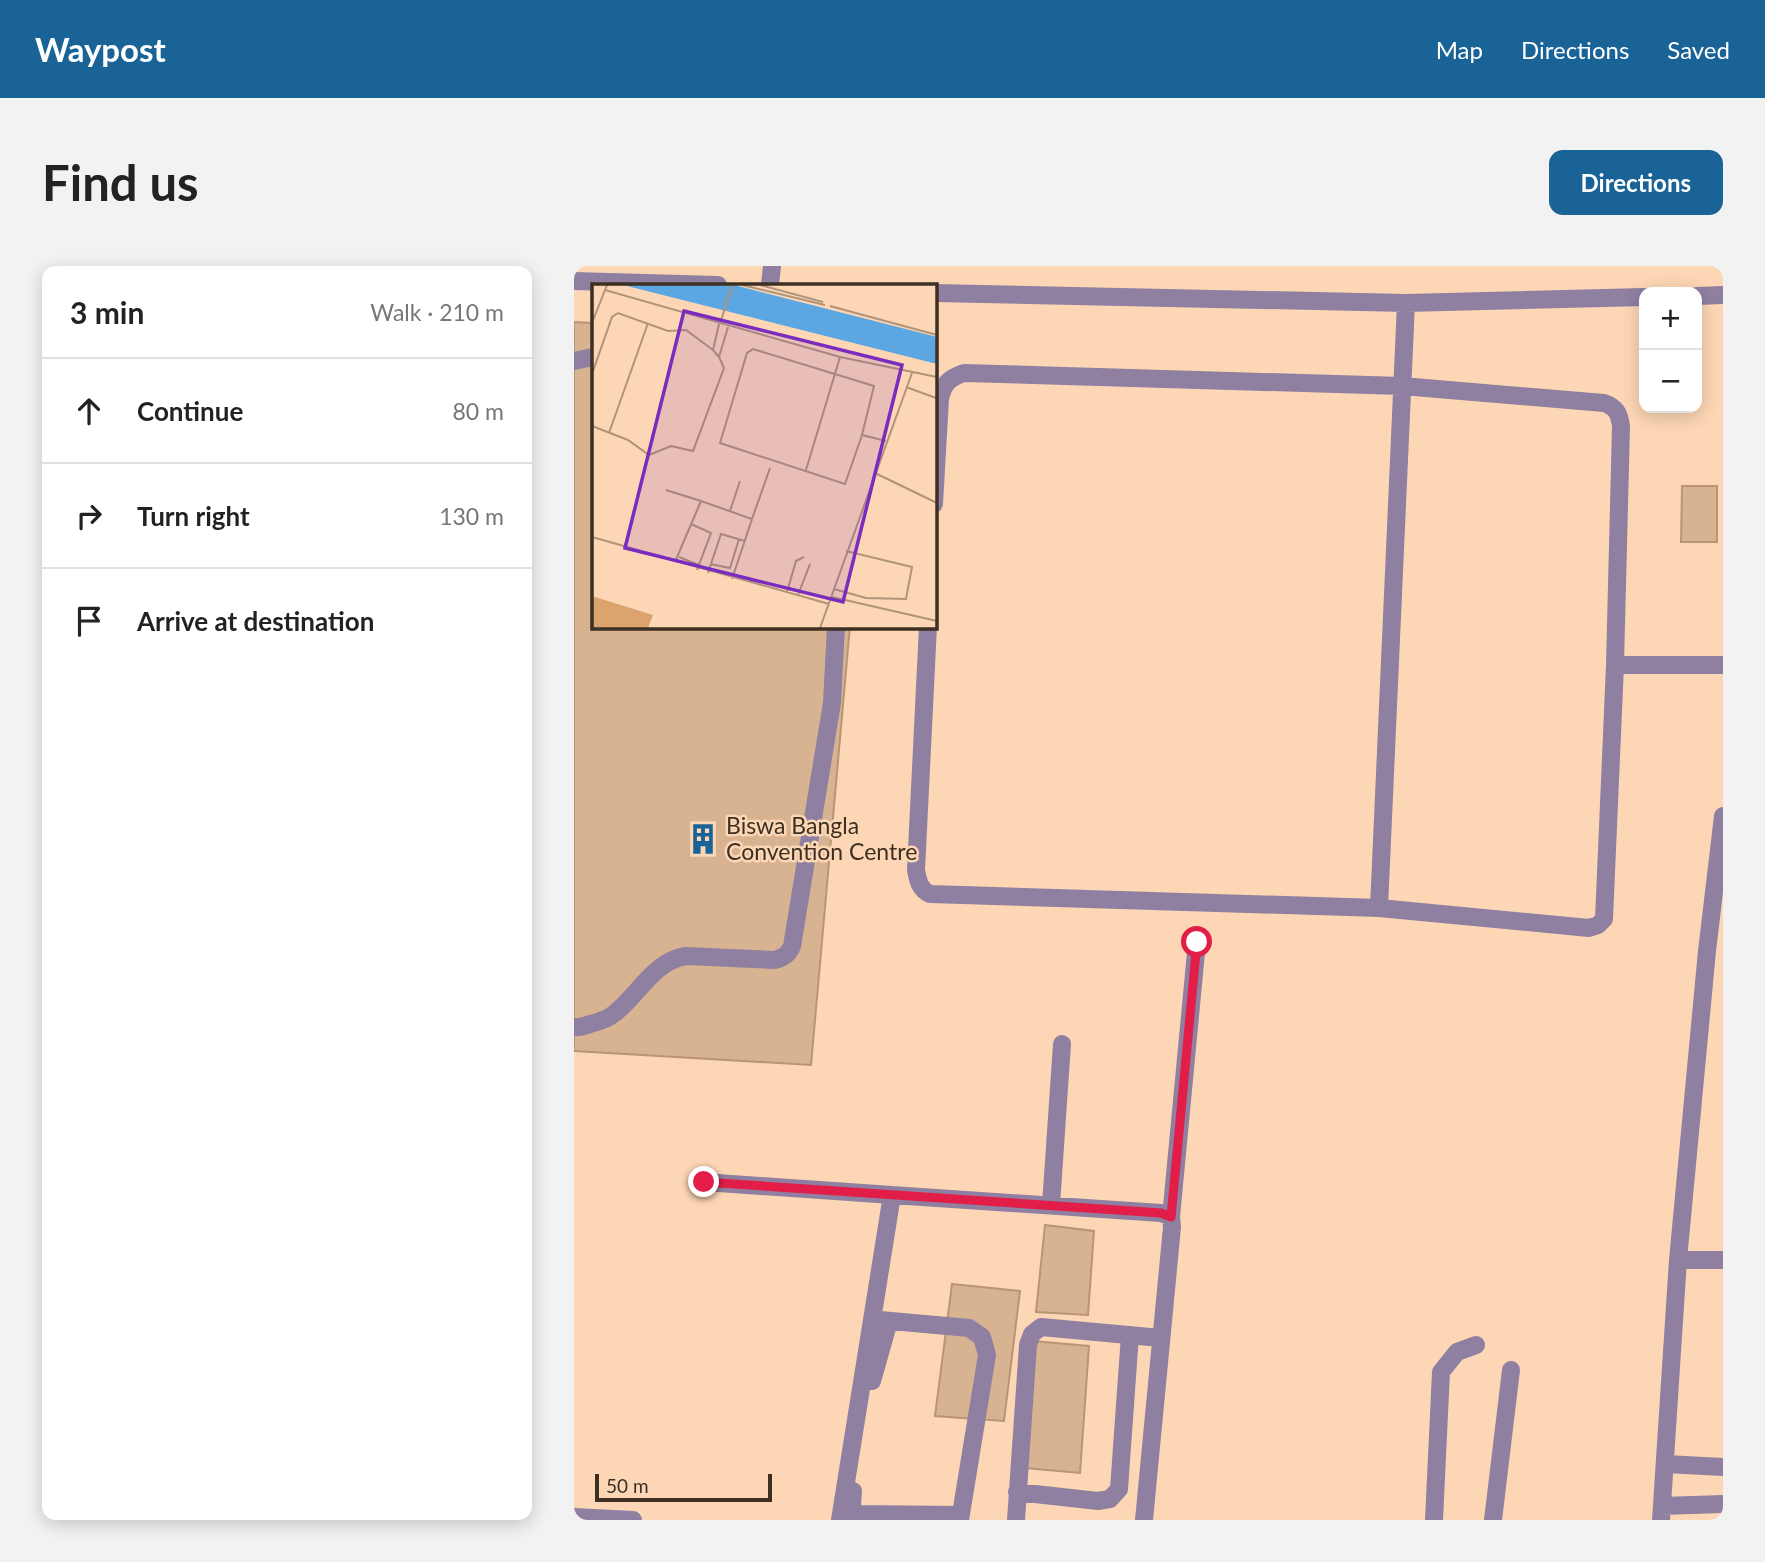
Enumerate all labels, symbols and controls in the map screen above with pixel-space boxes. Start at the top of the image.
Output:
text: Waypost [35,29,166,69]
text: Map [1436,35,1483,64]
text: Directions [1521,35,1629,64]
text: Saved [1667,35,1730,64]
button: Directions [1549,150,1723,215]
text: Find us [42,153,199,211]
inset map [592,284,936,628]
map controls [1639,287,1702,413]
button: + [1639,287,1702,350]
text: 3 min [70,294,144,330]
text: Walk · 210 m [370,298,504,326]
button: − [1639,350,1702,413]
icon: ahead [70,392,108,430]
text: Continue [137,395,243,427]
text: 80 m [453,397,504,425]
icon: right [70,497,108,535]
text: Turn right [137,500,250,532]
text: 130 m [439,502,504,530]
icon: arrive [70,602,108,640]
text: Arrive at destination [137,605,374,637]
place label: Biswa Bangla Convention Centre [726,811,917,865]
building icon: Biswa Bangla Convention Centre [686,822,720,856]
route start [1181,926,1212,957]
route end [688,1166,719,1197]
scale bar [595,1471,772,1503]
text: 50 m [606,1474,649,1497]

